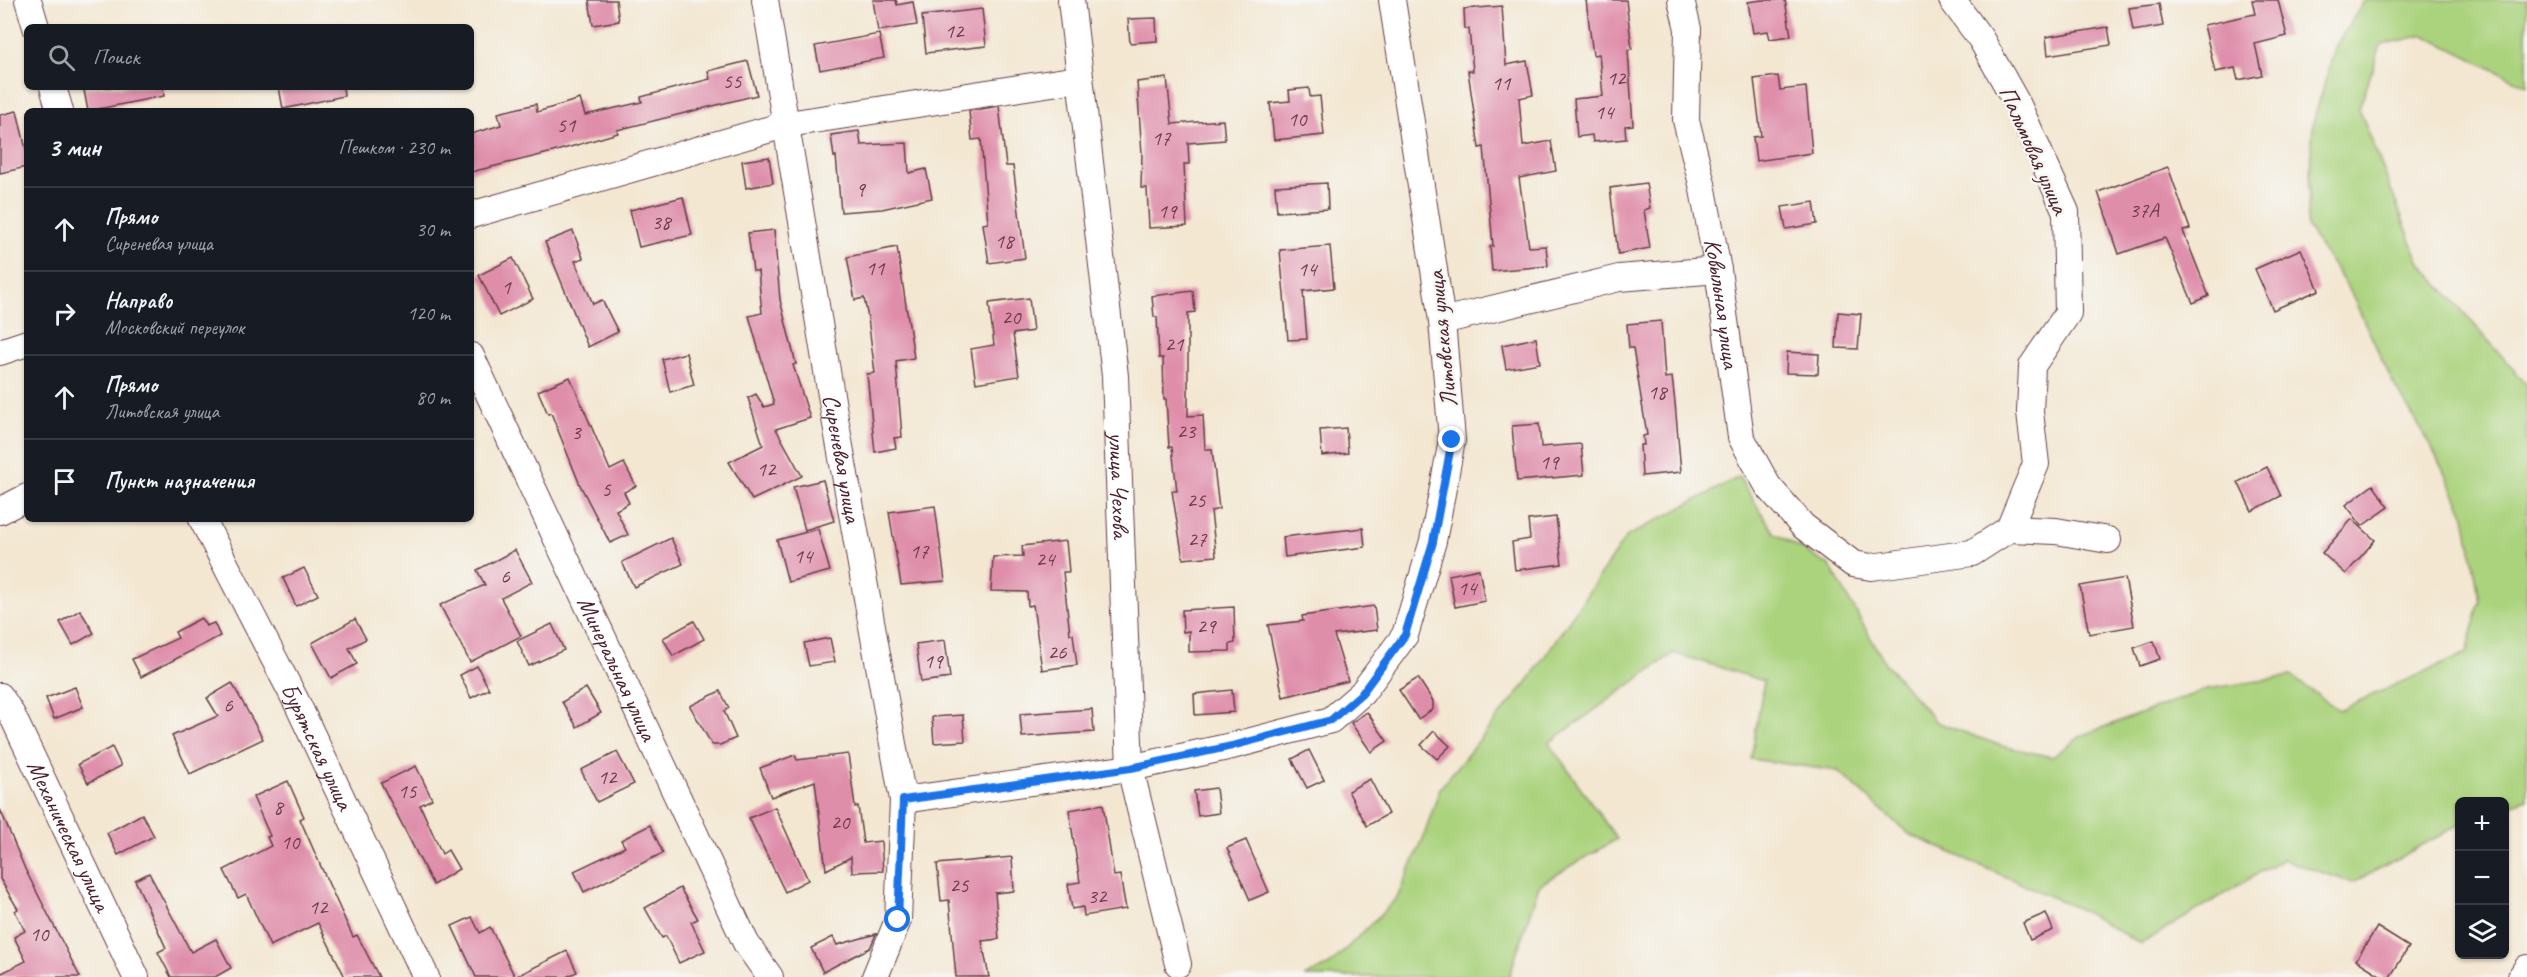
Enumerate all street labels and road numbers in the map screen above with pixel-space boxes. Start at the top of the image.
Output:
street label: Пальмовая улица [1992,81,2076,220]
street label: Ковыльная улица [1697,236,1747,372]
street label: Литовская улица [1420,268,1464,409]
street label: Сиреневая улица [816,392,869,526]
street label: улица Чехова [1102,430,1136,541]
street label: Минеральная улица [571,591,665,747]
street label: Бурятская улица [274,678,361,816]
street label: Механическая улица [21,755,119,918]

